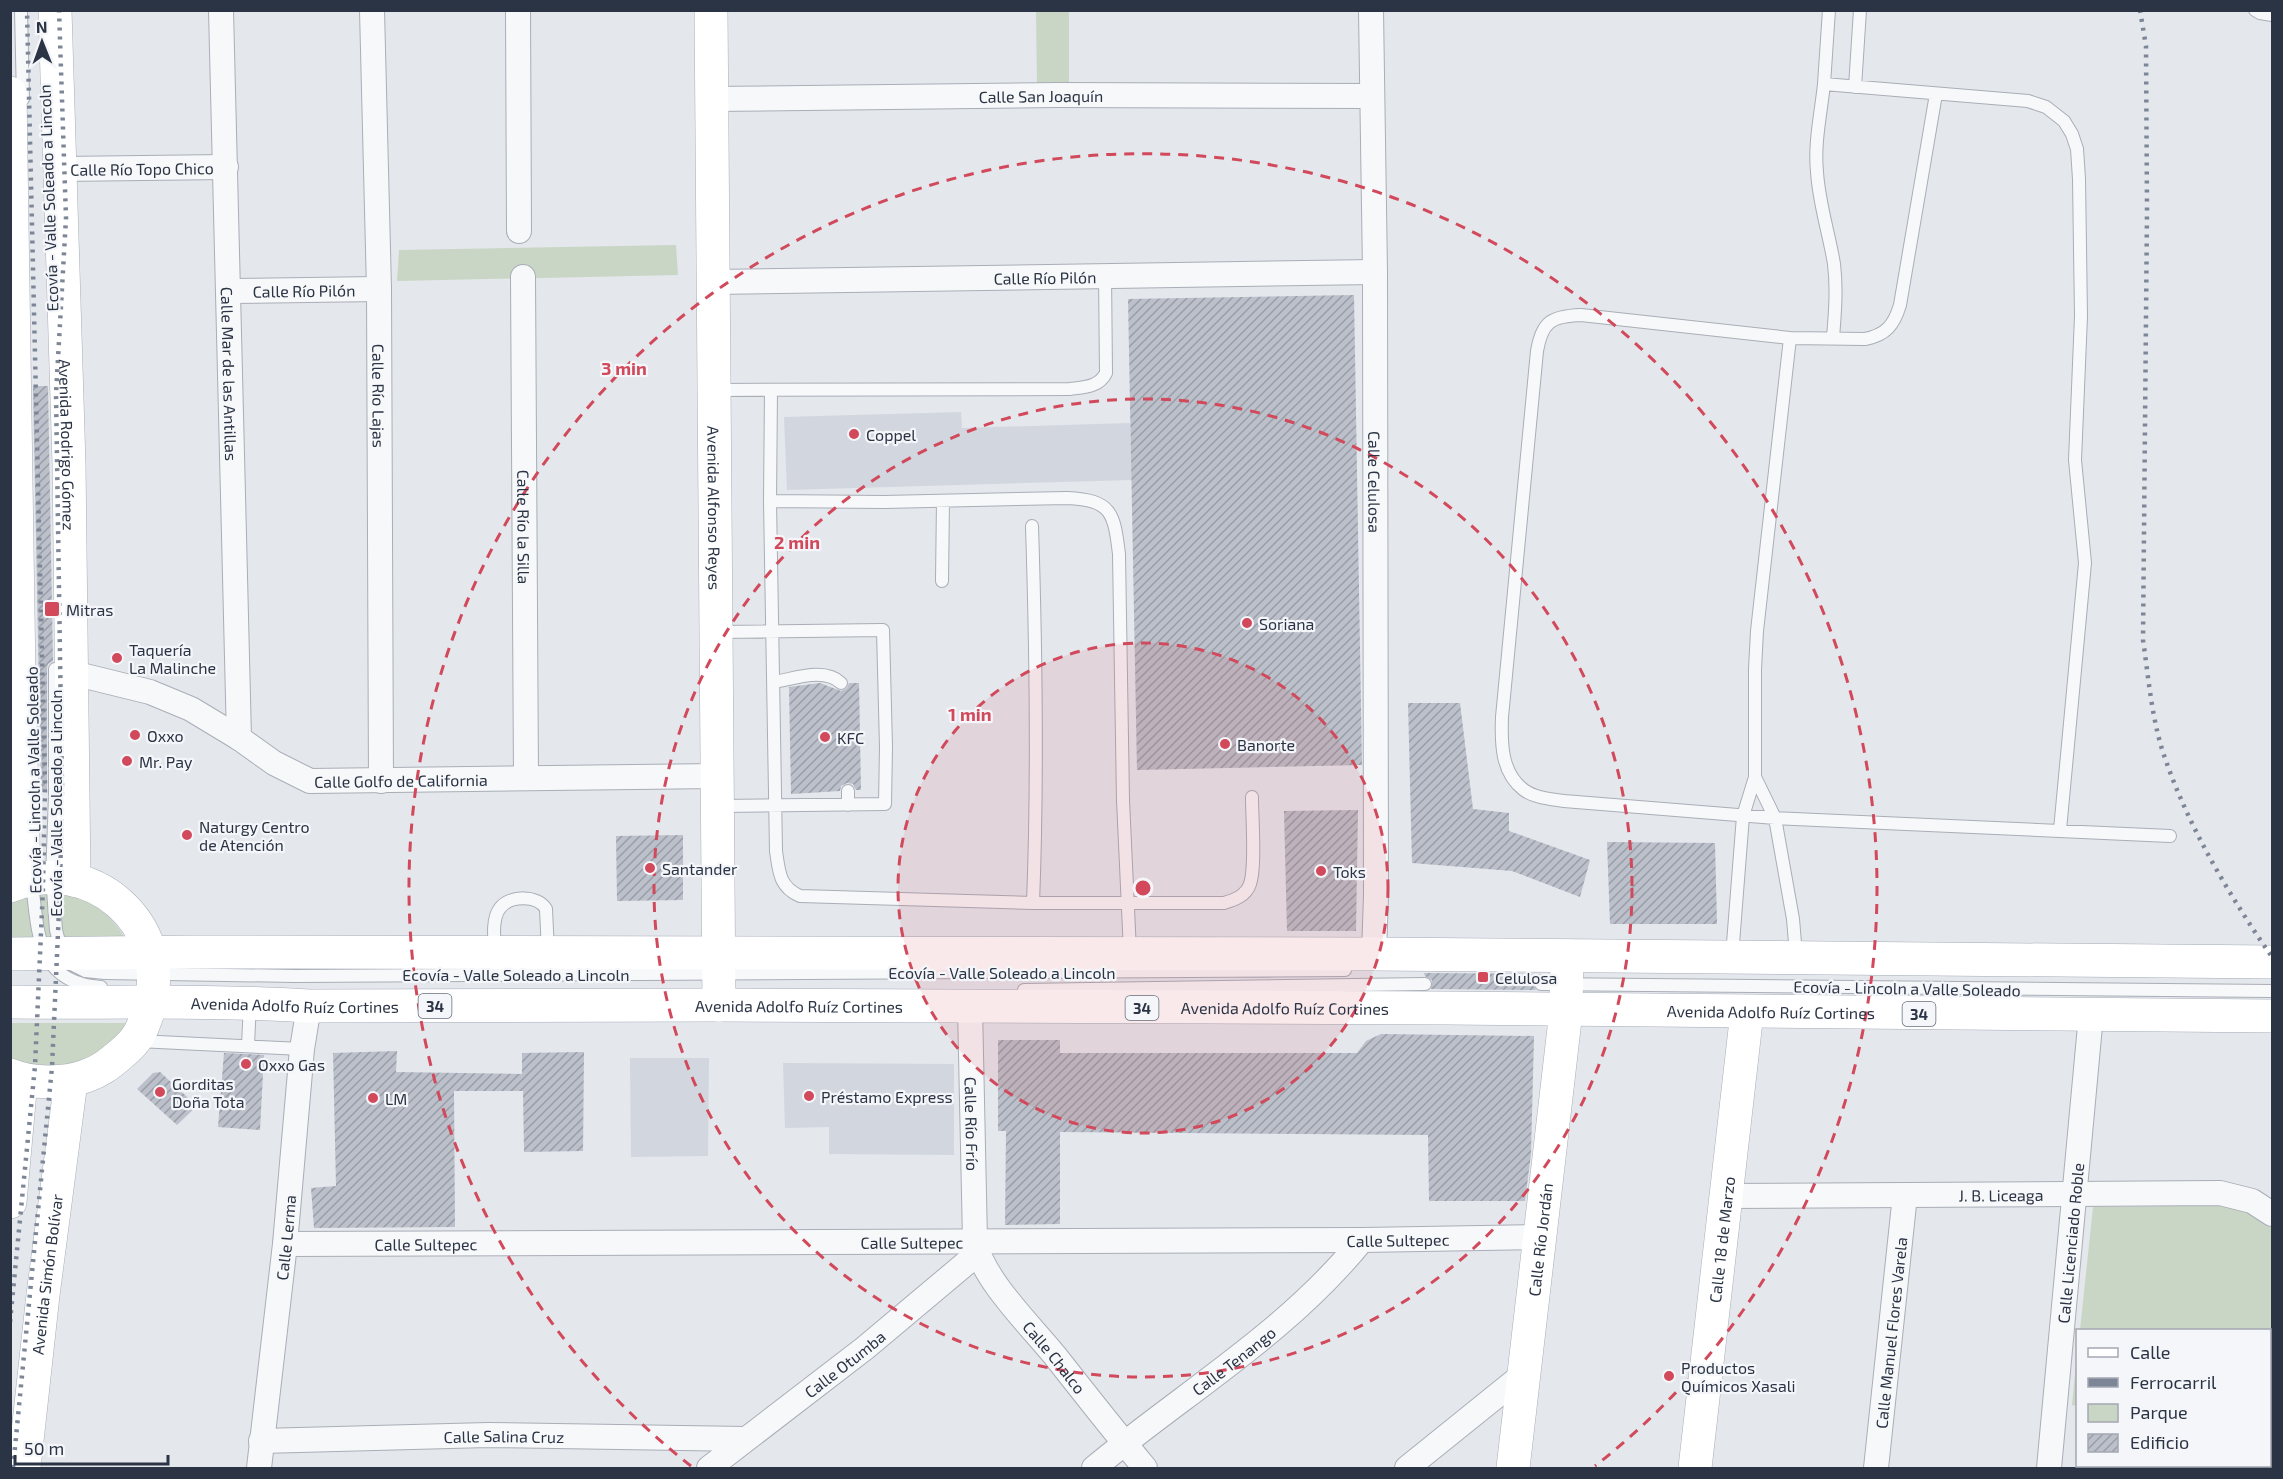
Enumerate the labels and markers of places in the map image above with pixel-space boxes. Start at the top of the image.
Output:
place label: Coppel [866,425,916,444]
marker: Coppel [847,427,861,441]
marker: Mitras [43,600,61,618]
place label: Mitras [66,600,113,619]
place label: Soriana [1259,614,1314,633]
marker: Soriana [1240,616,1254,630]
place label: Taquería La Malinche [129,640,216,677]
marker: Taquería La Malinche [110,651,124,665]
place label: Oxxo [147,726,184,745]
marker: Oxxo [128,728,142,742]
place label: KFC [837,728,864,747]
marker: KFC [818,730,832,744]
place label: Banorte [1237,735,1295,754]
marker: Banorte [1218,737,1232,751]
place label: Mr. Pay [139,752,193,771]
marker: Mr. Pay [120,754,134,768]
place label: Naturgy Centro de Atención [199,817,310,854]
marker: Naturgy Centro de Atención [180,828,194,842]
place label: Santander [662,859,738,878]
marker: Santander [643,861,657,875]
place label: Toks [1333,862,1366,881]
marker: Toks [1314,864,1328,878]
centre of rings [1133,878,1153,898]
place label: Celulosa [1495,968,1557,987]
marker: Celulosa [1476,970,1490,984]
place label: Oxxo Gas [258,1055,325,1074]
marker: Oxxo Gas [239,1057,253,1071]
place label: Gorditas Doña Tota [172,1074,244,1111]
marker: Gorditas Doña Tota [153,1085,167,1099]
place label: Préstamo Express [821,1087,953,1106]
place label: LM [385,1089,407,1108]
marker: Préstamo Express [802,1089,816,1103]
marker: LM [366,1091,380,1105]
place label: Productos Químicos Xasali [1681,1358,1795,1396]
marker: Productos Químicos Xasali [1662,1369,1676,1383]

